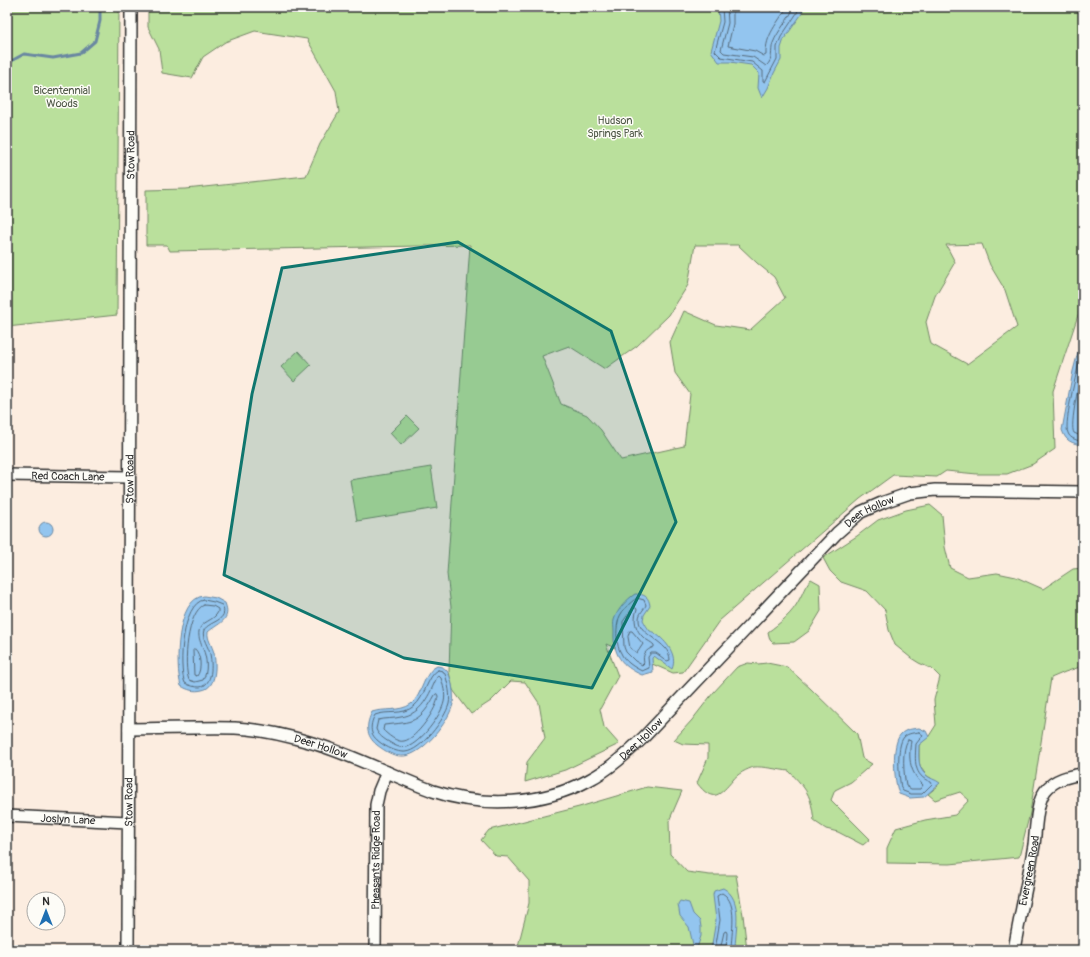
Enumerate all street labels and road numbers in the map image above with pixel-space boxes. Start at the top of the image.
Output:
street label: Stow Road [124,130,138,180]
street label: Stow Road [123,454,137,504]
street label: Red Coach Lane [31,469,105,484]
street label: Deer Hollow [842,493,897,530]
street label: Deer Hollow [617,715,666,763]
street label: Deer Hollow [292,732,350,762]
street label: Stow Road [122,777,136,827]
street label: Pheasants Ridge Road [369,810,383,910]
street label: Joslyn Lane [40,812,96,827]
street label: Evergreen Road [1017,835,1042,907]

